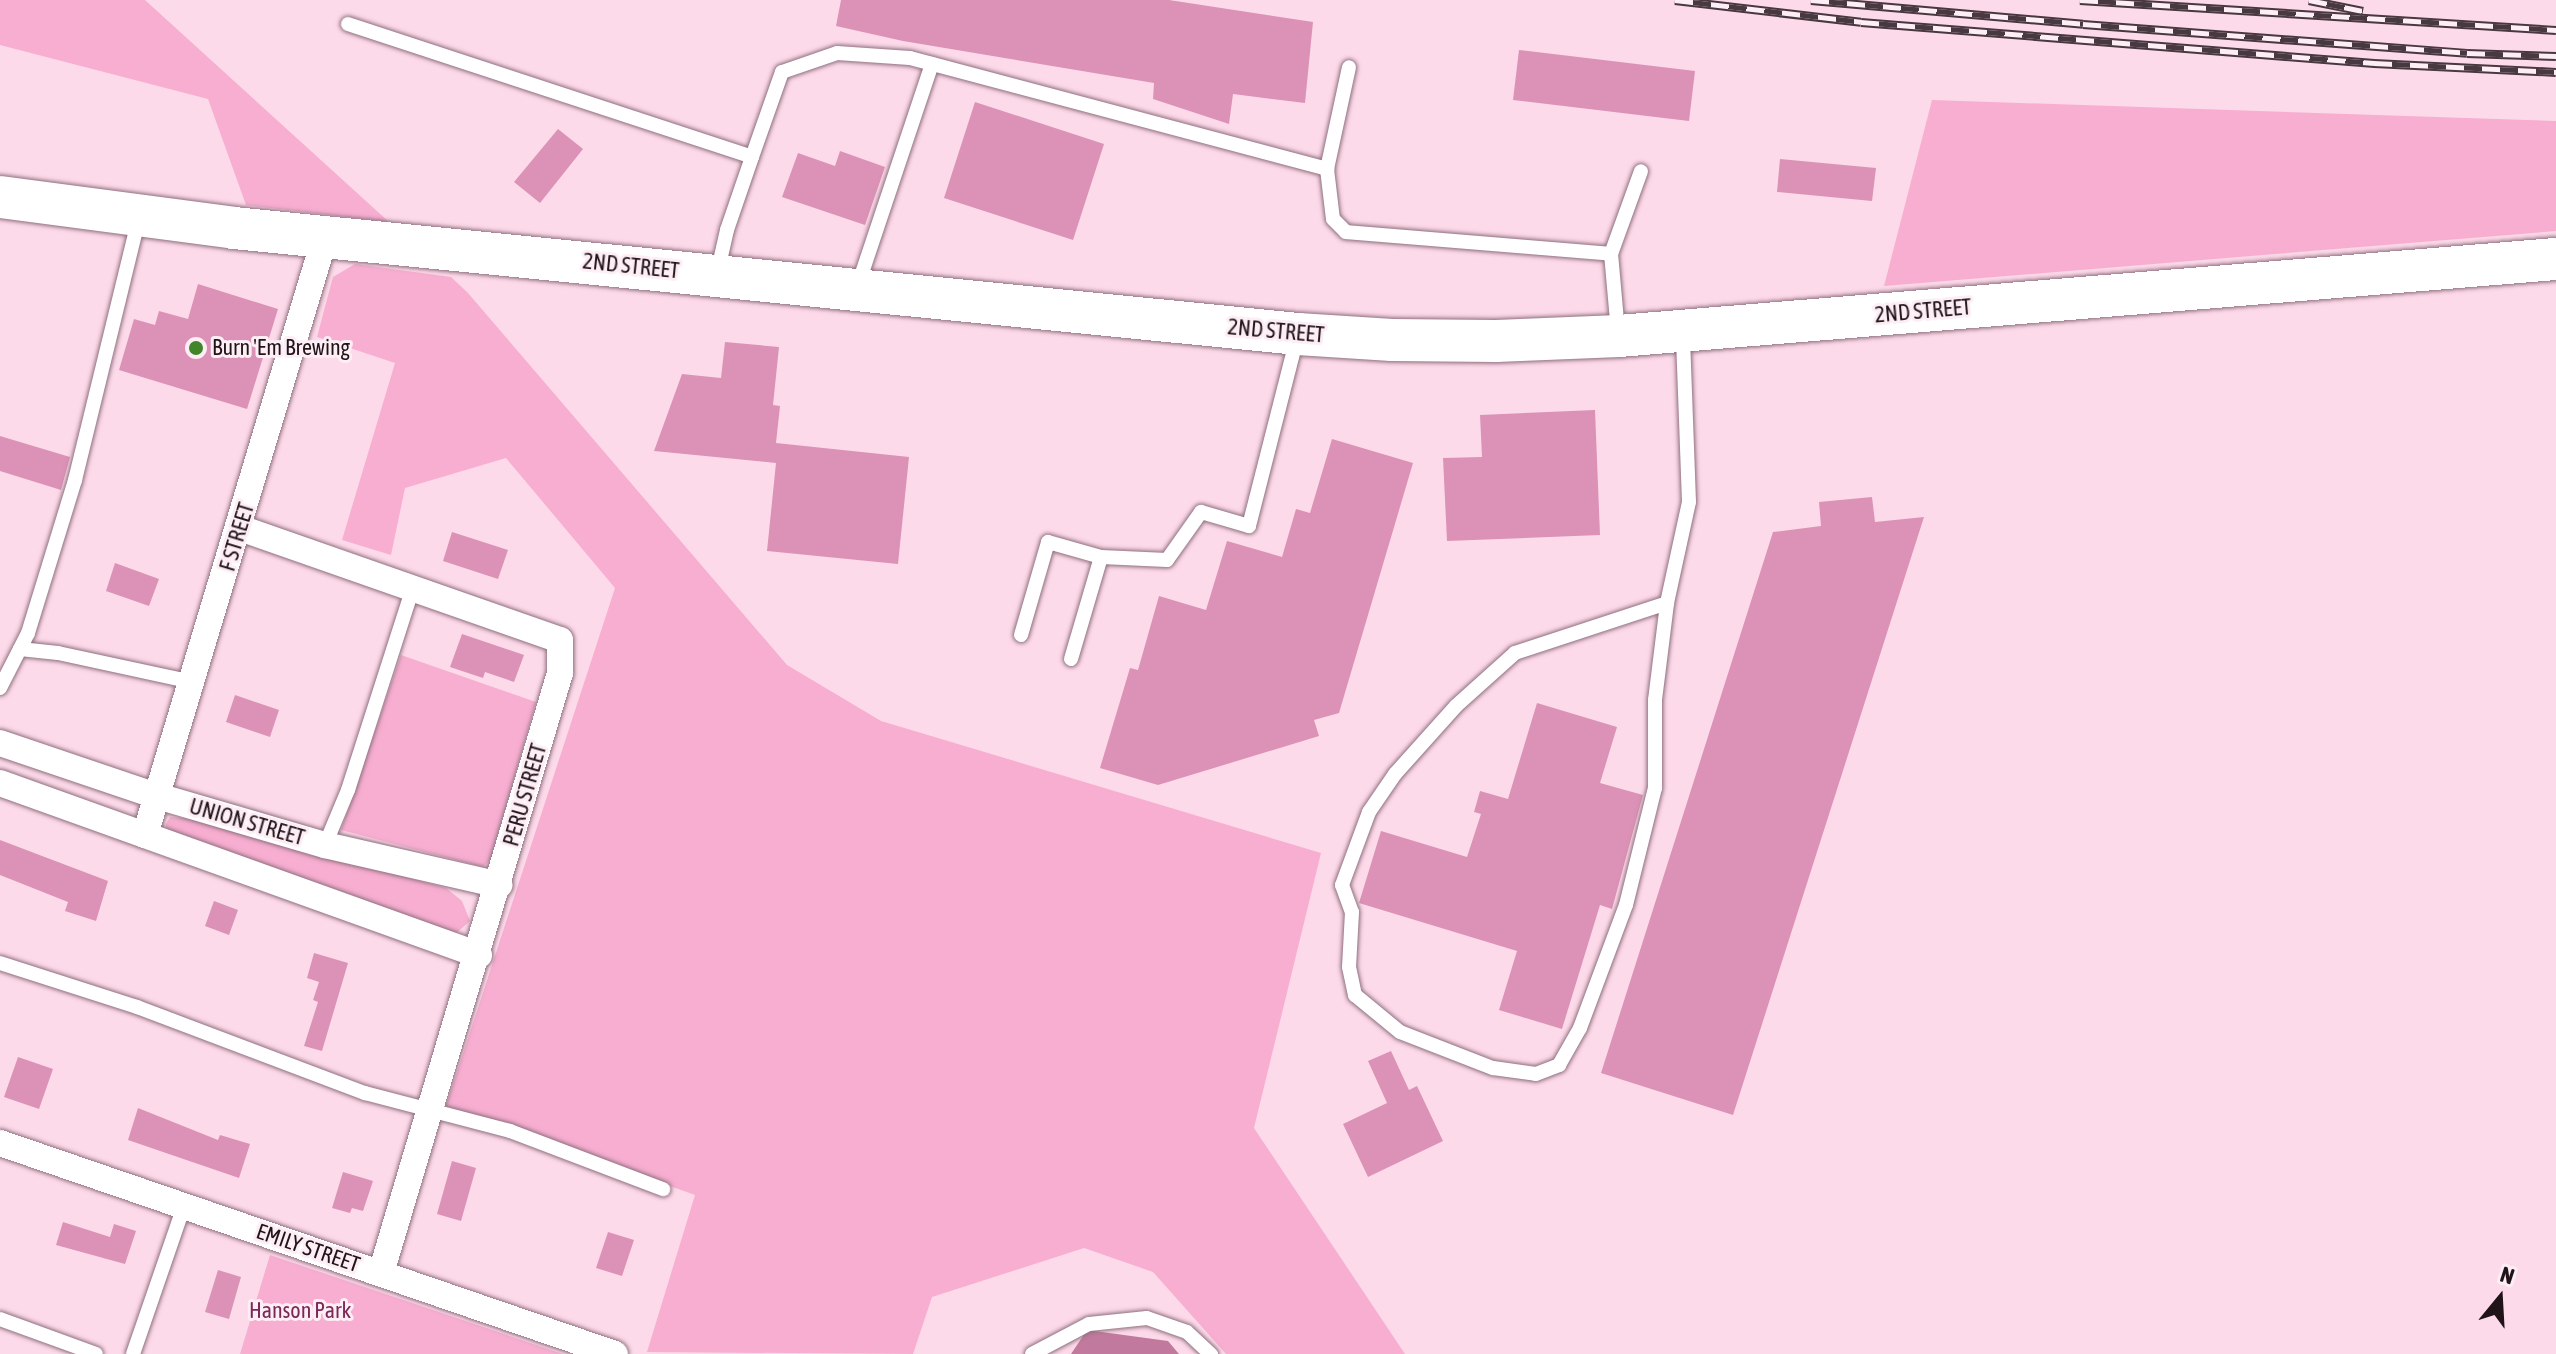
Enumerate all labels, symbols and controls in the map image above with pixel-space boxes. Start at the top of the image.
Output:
street label: 2ND STREET [581,248,681,284]
street label: 2ND STREET [1874,294,1972,328]
street label: 2ND STREET [1227,314,1325,348]
place label: Burn 'Em Brewing [212,335,350,361]
marker: Burn 'Em Brewing [187,339,205,357]
street label: F STREET [214,500,260,574]
street label: PERU STREET [498,741,552,849]
street label: UNION STREET [186,793,308,851]
street label: EMILY STREET [253,1218,363,1278]
north arrow [2460,1258,2540,1338]
text: N [2497,1261,2518,1290]
park label: Hanson Park [249,1298,351,1324]

